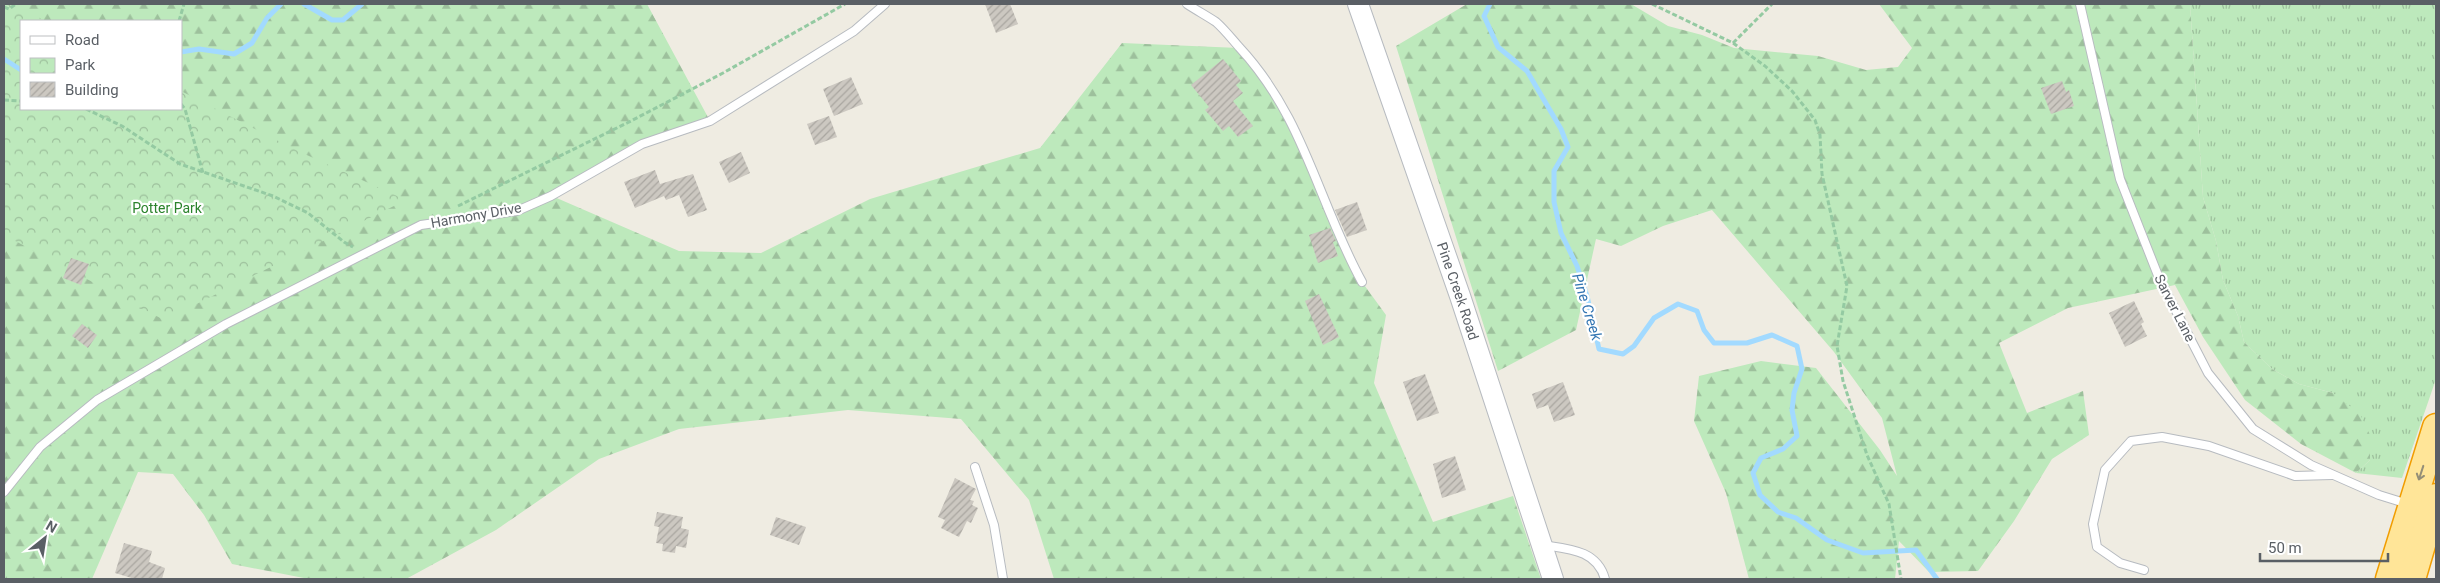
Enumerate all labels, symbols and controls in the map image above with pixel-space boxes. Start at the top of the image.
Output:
legend [20,20,182,110]
text: Road [65,31,99,49]
text: Park [65,56,96,74]
text: Building [65,81,119,99]
street label: Harmony Drive [429,199,523,231]
park label: Potter Park [132,200,203,216]
street label: Pine Creek Road [1434,240,1482,342]
water label: Pine Creek [1568,271,1606,343]
street label: Sarver Lane [2151,272,2199,344]
one-way arrow [2416,465,2425,481]
north arrow [20,513,70,563]
text: N [43,517,60,536]
scale bar [2260,530,2388,562]
text: 50 m [2268,539,2302,557]

